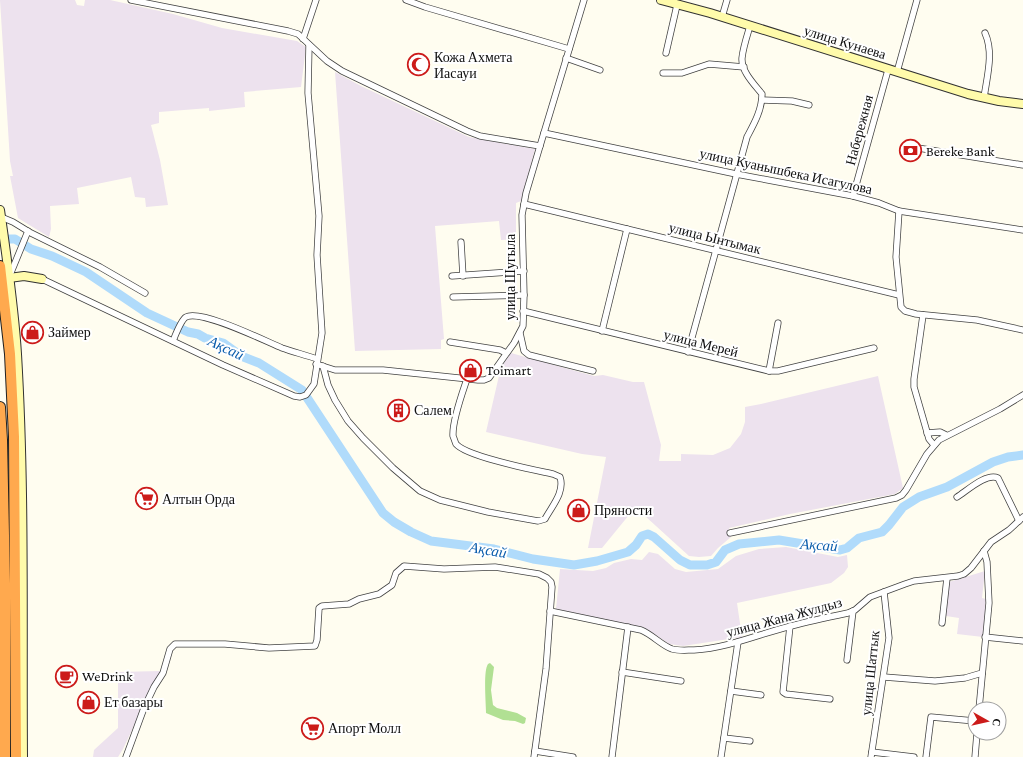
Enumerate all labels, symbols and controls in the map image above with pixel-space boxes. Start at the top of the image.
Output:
street label: улица Кунаева [802,22,889,62]
place label: Кожа Ахмета Иасауи [434,49,513,81]
mosque icon: Кожа Ахмета Иасауи [406,52,432,78]
street label: Набережная [842,92,876,167]
bank icon: Bereke Bank [898,138,924,164]
place label: Bereke Bank [926,143,995,159]
street label: улица Куанышбека Исагулова [698,145,875,197]
street label: улица Ынтымак [667,219,763,257]
street label: улица Шугыла [502,233,518,320]
shop icon: Займер [19,319,45,345]
place label: Займер [48,324,91,340]
street label: улица Мерей [662,326,740,360]
water label: Ақсай [205,332,247,363]
shop icon: Toimart [458,357,484,383]
place label: Toimart [486,362,531,378]
building icon: Салем [386,397,412,423]
place label: Салем [414,402,452,418]
supermarket icon: Алтын Орда [134,486,160,512]
place label: Алтын Орда [162,491,236,507]
shop icon: Пряности [565,497,591,523]
place label: Пряности [594,502,653,518]
water label: Ақсай [799,536,839,554]
water label: Ақсай [467,539,508,561]
street label: улица Жана Жулдыз [724,594,844,640]
street label: улица Шаттык [858,629,882,716]
cafe icon: WeDrink [53,663,79,689]
place label: WeDrink [82,668,133,684]
shop icon: Ет базары [75,689,101,715]
place label: Ет базары [104,694,163,710]
north arrow [967,701,1007,741]
supermarket icon: Апорт Молл [300,715,326,741]
text: С [990,718,1003,727]
place label: Апорт Молл [328,720,401,736]

